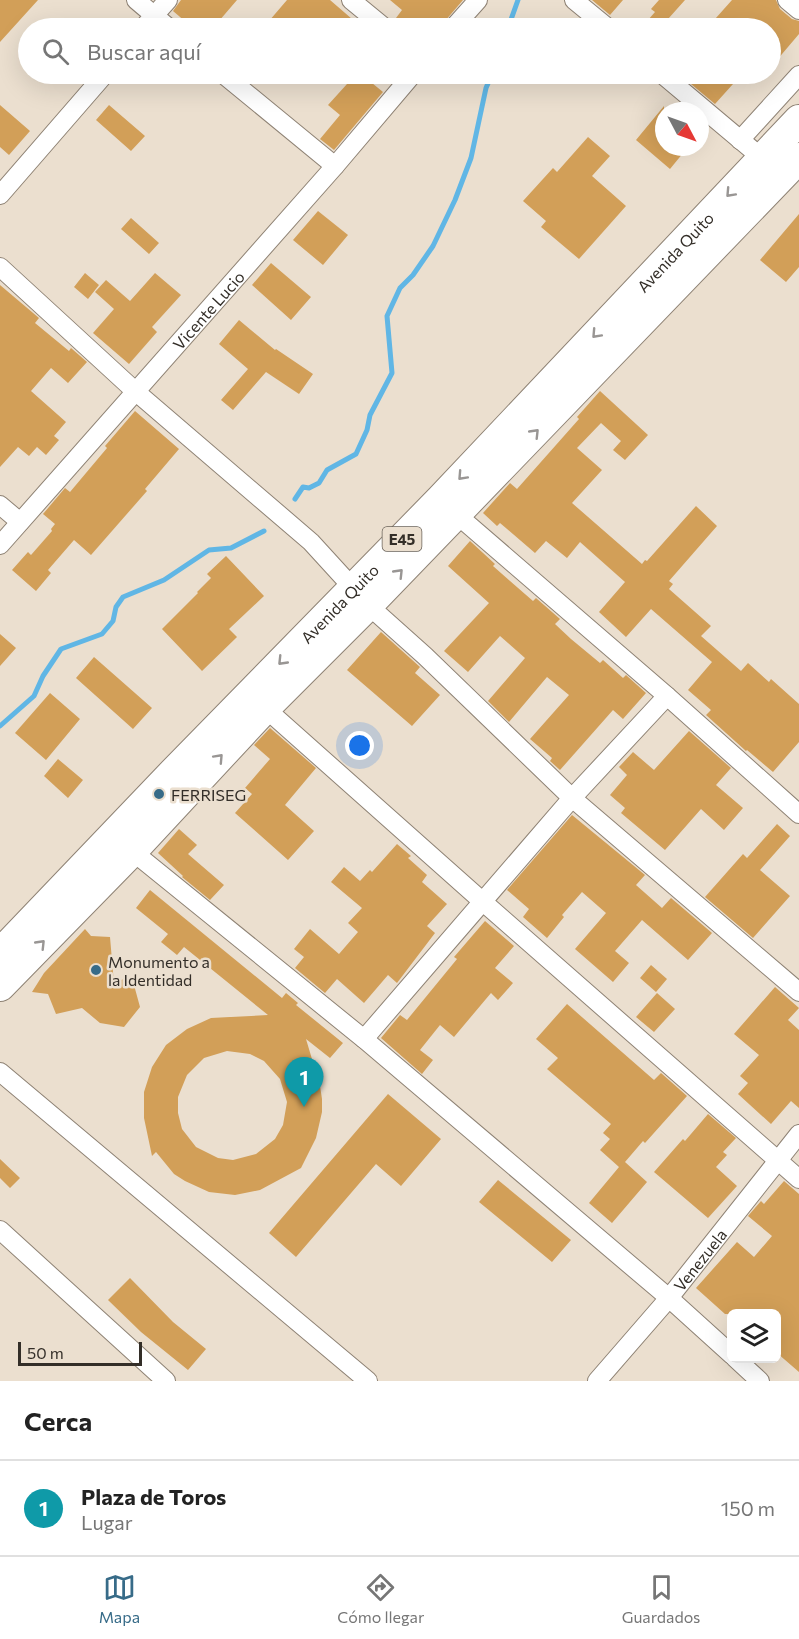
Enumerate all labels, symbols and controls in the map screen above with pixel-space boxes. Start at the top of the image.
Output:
search box [18,18,781,84]
icon: search [39,35,72,68]
text: Buscar aquí [87,38,201,65]
north arrow [655,102,709,156]
one-way arrow [726,186,737,196]
street label: Avenida Quito [632,208,717,296]
street label: Vicente Lucio [168,267,248,353]
one-way arrow [592,328,603,338]
one-way arrow [527,429,538,440]
one-way arrow [459,469,470,480]
road number: E45 [382,527,422,551]
street label: Avenida Quito [296,560,382,647]
one-way arrow [392,570,403,580]
one-way arrow [278,654,289,664]
your location [345,731,374,760]
one-way arrow [212,754,223,764]
place label: FERRISEG [171,785,246,804]
marker: FERRISEG [152,787,166,801]
one-way arrow [33,941,44,952]
place label: Monumento a la Identidad [108,952,210,989]
marker: Monumento a la Identidad [89,963,103,977]
pin: 1 [284,1058,324,1107]
street label: Venezuela [669,1225,730,1294]
map controls [727,1309,781,1363]
button: layers [727,1309,781,1363]
scale bar [18,1339,142,1366]
text: 50 m [27,1343,64,1362]
text: Cerca [24,1405,92,1436]
text: Plaza de Toros [81,1483,226,1510]
text: 1 [39,1496,48,1520]
text: 150 m [721,1496,775,1520]
text: Lugar [81,1510,133,1534]
tab: Mapa [99,1571,140,1626]
tab: Cómo llegar [337,1571,424,1626]
tab: Guardados [622,1571,700,1626]

